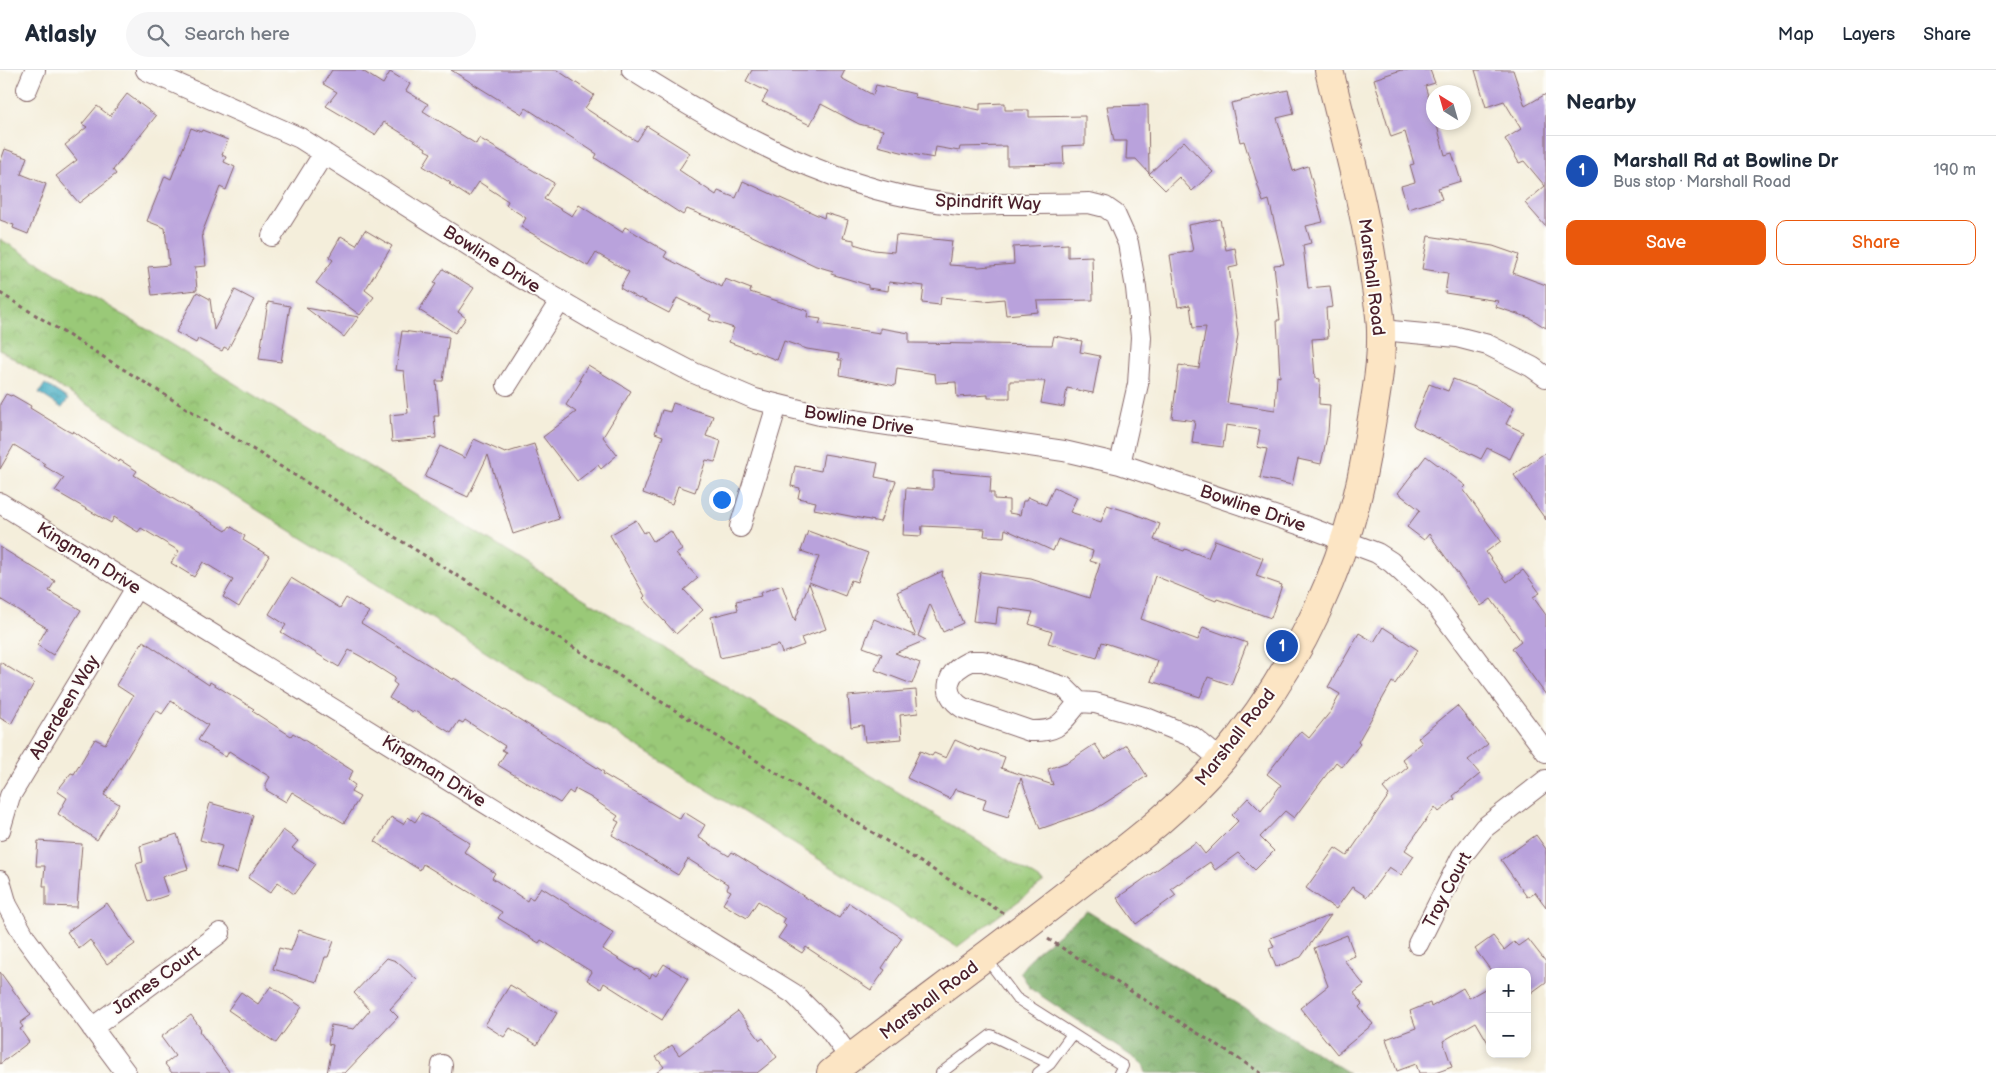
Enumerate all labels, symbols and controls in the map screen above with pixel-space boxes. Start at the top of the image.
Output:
search box [126,12,476,57]
text: Atlasly [25,20,96,49]
icon: search [144,21,172,49]
text: Search here [184,23,290,46]
text: Map [1778,24,1814,45]
text: Layers [1842,24,1895,45]
text: Share [1923,24,1971,45]
north arrow [1426,85,1471,130]
text: Nearby [1566,90,1636,115]
text: Marshall Rd at Bowline Dr [1613,150,1838,173]
text: 1 [1579,161,1585,180]
text: 190 m [1934,161,1976,180]
text: Bus stop · Marshall Road [1613,173,1791,192]
street label: Spindrift Way [935,190,1042,215]
street label: Marshall Road [1354,217,1389,337]
button: Save [1566,220,1766,265]
button: Share [1776,220,1976,265]
street label: Bowline Drive [439,221,545,298]
street label: Bowline Drive [803,401,916,440]
street label: Bowline Drive [1197,481,1309,537]
your location [709,487,735,513]
street label: Kingman Drive [33,518,145,599]
pin: 1 [1266,627,1298,665]
street label: Aberdeen Way [25,651,104,763]
street label: Marshall Road [1191,684,1280,790]
street label: Kingman Drive [378,731,490,812]
street label: Troy Court [1419,848,1476,932]
street label: James Court [108,941,205,1019]
street label: Marshall Road [876,957,983,1044]
map controls [1486,968,1531,1058]
button: + [1486,968,1531,1013]
button: − [1486,1013,1531,1058]

